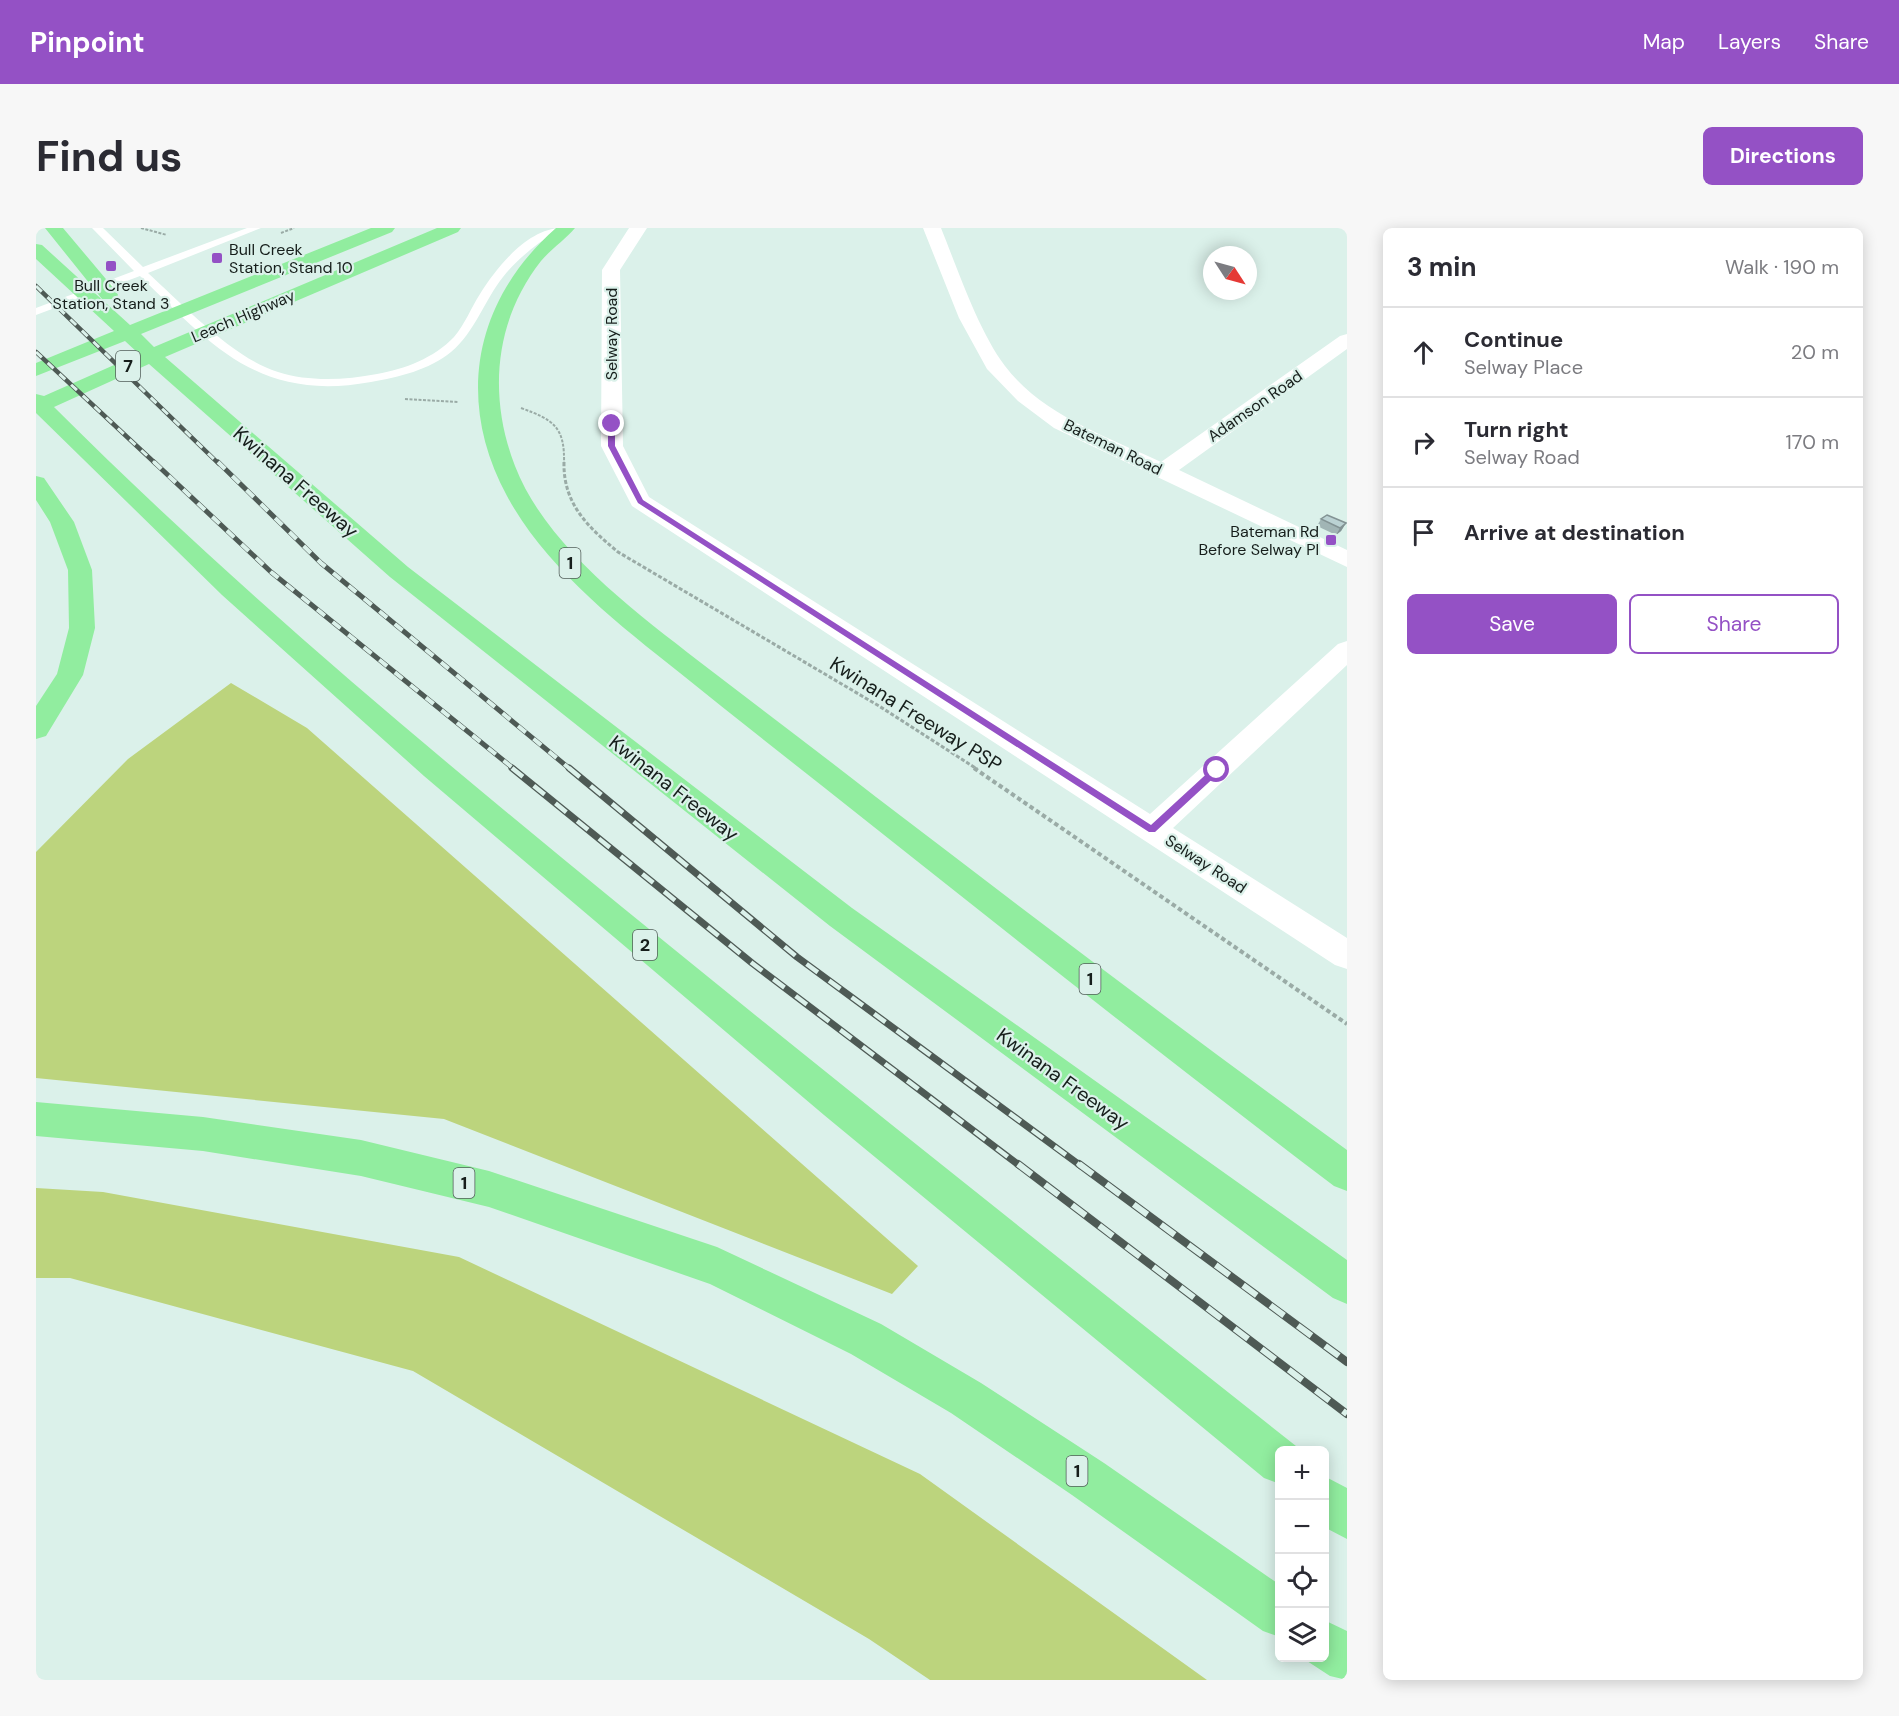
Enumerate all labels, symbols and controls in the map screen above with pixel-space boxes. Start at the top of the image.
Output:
text: Pinpoint [30,24,145,61]
text: Map [1643,28,1685,56]
text: Layers [1718,28,1781,56]
text: Share [1814,28,1869,56]
button: Directions [1703,127,1863,185]
text: Find us [36,129,182,184]
place label: Bull Creek Station, Stand 10 [229,239,353,278]
north arrow [1203,246,1257,300]
text: 3 min [1407,250,1476,284]
marker: Bull Creek Station, Stand 10 [210,251,224,265]
text: Walk · 190 m [1725,254,1839,280]
marker: Bull Creek Station, Stand 3 [104,259,118,273]
place label: Bull Creek Station, Stand 3 [52,275,170,314]
street label: Leach Highway [188,285,298,347]
street label: Selway Road [601,288,622,380]
text: Continue [1464,325,1563,354]
icon: ahead [1407,336,1440,369]
text: 20 m [1791,339,1839,365]
road number: 7 [116,351,140,381]
text: Selway Place [1464,354,1583,380]
street label: Adamson Road [1203,365,1307,447]
route end [598,410,624,436]
street label: Bateman Road [1060,414,1166,480]
text: Turn right [1464,415,1569,444]
street label: Kwinana Freeway [228,420,364,544]
icon: right [1407,426,1440,459]
text: 170 m [1786,429,1839,455]
text: Selway Road [1464,444,1580,470]
icon: arrive [1407,516,1440,549]
text: Arrive at destination [1464,518,1685,547]
place label: Bateman Rd Before Selway Pl [1198,521,1319,560]
marker: Bateman Rd Before Selway Pl [1324,533,1338,547]
road number: 1 [560,548,580,578]
button: Save [1407,594,1617,654]
button: Share [1629,594,1839,654]
street label: Kwinana Freeway PSP [825,651,1007,777]
street label: Kwinana Freeway [604,729,744,847]
route start [1203,756,1229,782]
street label: Selway Road [1161,830,1251,898]
road number: 2 [633,930,657,960]
road number: 1 [1080,964,1100,994]
street label: Kwinana Freeway [992,1022,1134,1136]
road number: 1 [454,1168,474,1198]
map controls [1275,1446,1329,1662]
button: + [1275,1446,1329,1500]
road number: 1 [1066,1456,1088,1486]
button: − [1275,1500,1329,1554]
button: locate [1275,1554,1329,1608]
button: layers [1275,1608,1329,1662]

